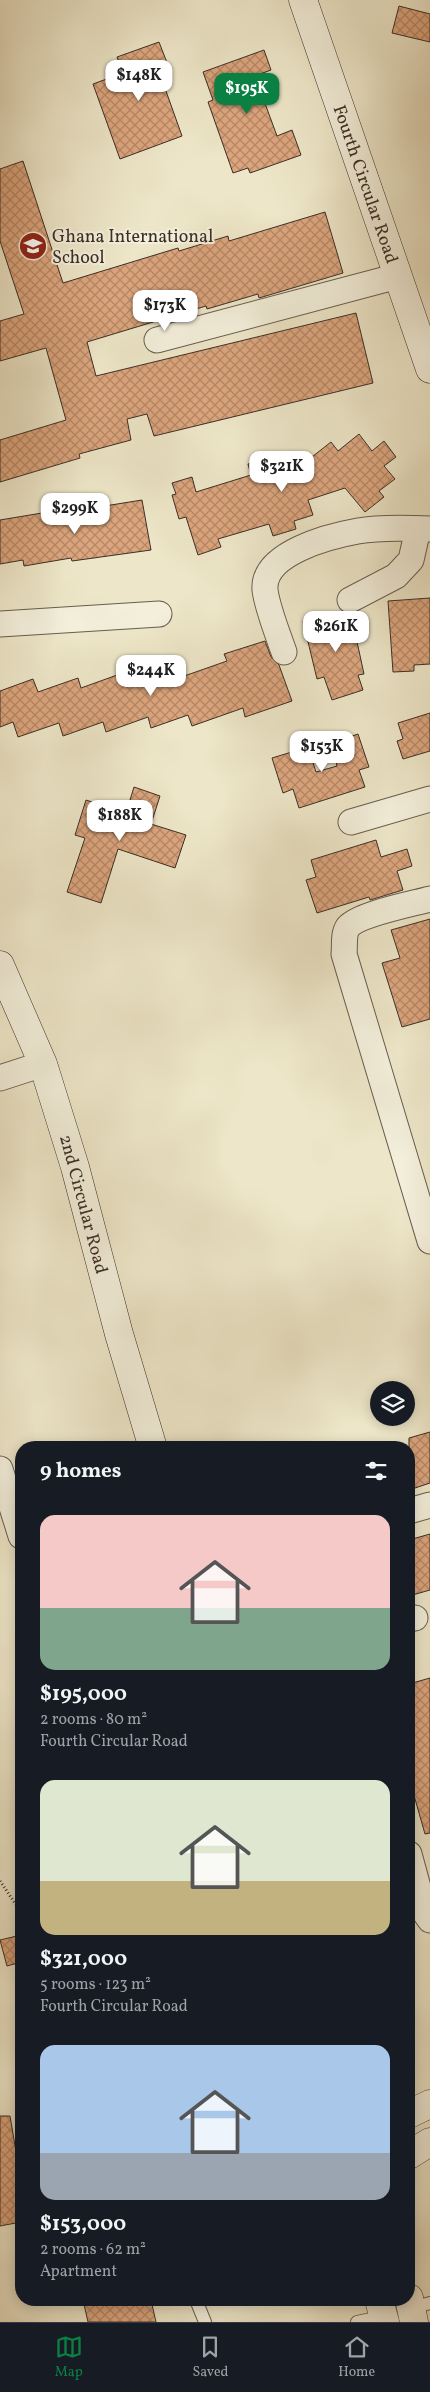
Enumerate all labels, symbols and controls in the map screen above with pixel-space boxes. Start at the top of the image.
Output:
pin: $148K [104,59,174,102]
text: $148K [116,65,162,87]
pin: $195K [212,72,282,115]
text: $195K [225,78,269,100]
street label: Fourth Circular Road [326,102,403,267]
place label: Ghana International School [52,225,213,271]
school or university icon: Ghana International School [18,231,48,261]
pin: $173K [130,290,200,332]
text: $173K [144,295,186,317]
pin: $321K [247,450,317,493]
text: $321K [260,456,304,478]
pin: $299K [40,492,110,535]
text: $299K [52,498,98,520]
pin: $261K [301,610,371,653]
text: $261K [314,616,358,638]
pin: $244K [116,654,186,697]
text: $244K [127,660,175,682]
pin: $153K [287,730,357,773]
text: $153K [301,736,343,758]
pin: $188K [85,800,155,842]
text: $188K [98,805,142,827]
street label: 2nd Circular Road [52,1132,113,1277]
map controls [370,1381,415,1426]
button: layers [370,1381,415,1426]
text: 9 homes [40,1457,121,1486]
icon: filters [362,1457,390,1485]
icon: home [170,1547,260,1637]
text: $195,000 [40,1680,127,1709]
text: 2 rooms · 80 m² [40,1709,147,1731]
text: Fourth Circular Road [40,1731,188,1753]
icon: home [170,1812,260,1902]
text: $321,000 [40,1945,127,1974]
text: 5 rooms · 123 m² [40,1974,151,1996]
text: Fourth Circular Road [40,1996,188,2018]
icon: home [170,2077,260,2167]
text: $153,000 [40,2210,126,2239]
text: 2 rooms · 62 m² [40,2239,146,2261]
text: Apartment [40,2261,117,2283]
tab: Map [55,2333,83,2382]
tab: Saved [192,2333,229,2382]
tab: Home [338,2333,375,2382]

